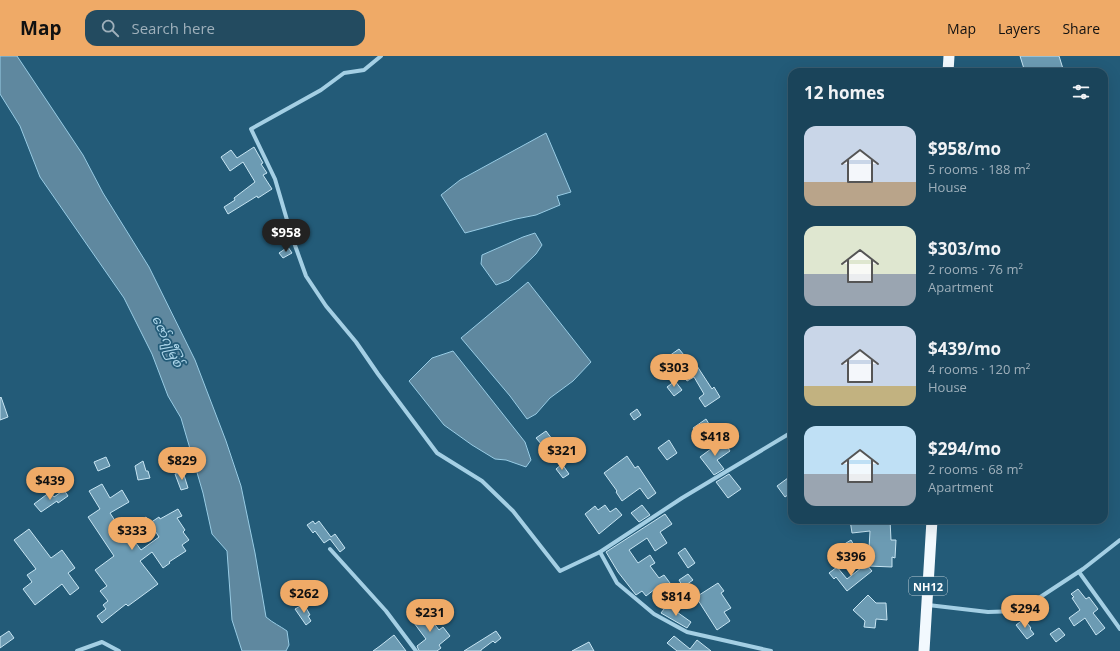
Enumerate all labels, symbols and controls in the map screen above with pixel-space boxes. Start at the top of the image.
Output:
search box [85,10,365,46]
text: Map [20,15,61,41]
icon: search [99,17,121,39]
text: Search here [131,18,215,38]
text: Map [947,19,976,38]
text: Layers [998,19,1040,38]
text: Share [1062,19,1100,38]
text: 12 homes [804,81,885,104]
icon: filters [1070,81,1092,103]
text: $958/mo [928,137,1001,160]
icon: home [836,142,884,190]
text: 5 rooms · 188 m² [928,160,1030,178]
text: House [928,178,967,196]
pin: $958 [262,219,310,253]
text: $958 [271,223,301,241]
text: $303/mo [928,237,1001,260]
icon: home [836,242,884,290]
text: 2 rooms · 76 m² [928,260,1023,278]
text: Apartment [928,278,993,296]
water label: ဇော်ဂျီမြစ် [145,312,189,373]
text: $439/mo [928,337,1001,360]
icon: home [836,342,884,390]
pin: $303 [650,354,698,388]
text: $303 [659,358,689,376]
text: 4 rooms · 120 m² [928,360,1030,378]
text: House [928,378,967,396]
pin: $418 [691,423,739,457]
text: $418 [700,427,730,445]
pin: $321 [538,437,586,471]
text: $294/mo [928,437,1001,460]
text: $321 [547,441,577,459]
icon: home [836,442,884,490]
pin: $829 [158,447,206,481]
text: $829 [167,451,197,469]
text: 2 rooms · 68 m² [928,460,1023,478]
pin: $439 [26,467,74,501]
text: $439 [35,471,65,489]
text: Apartment [928,478,993,496]
pin: $333 [108,517,156,551]
text: $333 [117,521,147,539]
pin: $396 [827,543,875,577]
text: $396 [836,547,866,565]
road number: NH12 [909,577,947,595]
pin: $262 [280,580,328,614]
pin: $814 [652,583,700,617]
text: $262 [289,584,319,602]
text: $814 [661,587,691,605]
pin: $294 [1001,595,1049,629]
pin: $231 [406,599,454,633]
text: $294 [1010,599,1040,617]
text: $231 [415,603,445,621]

